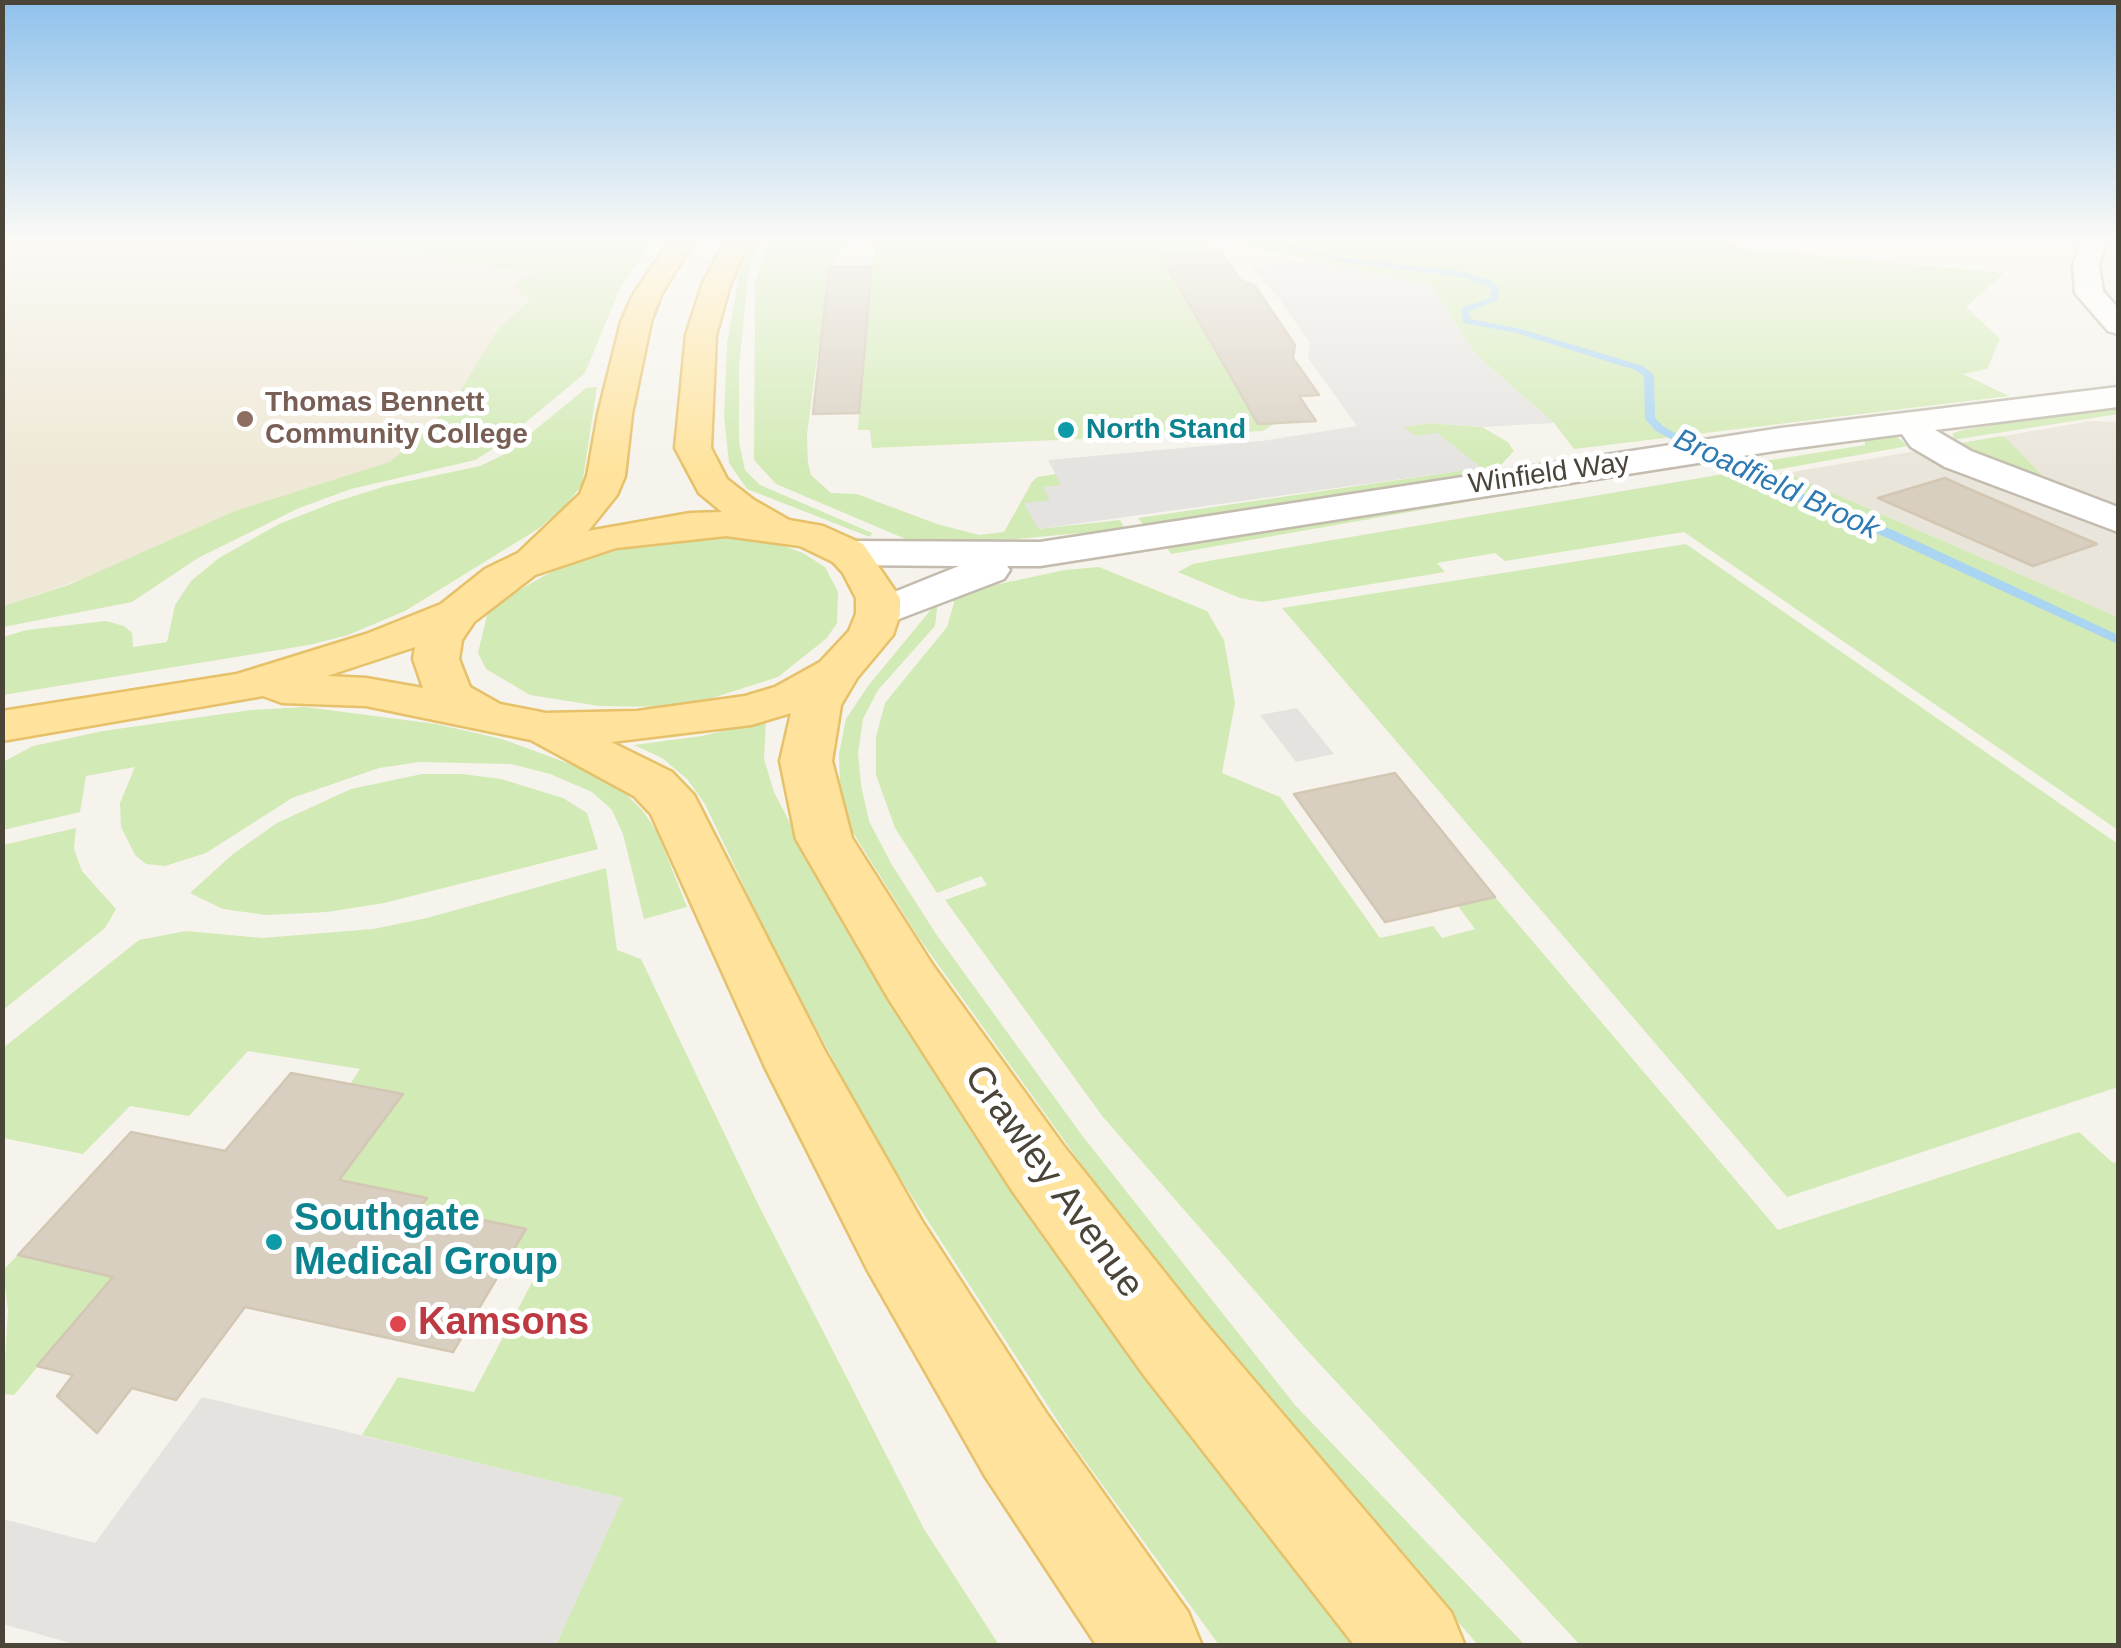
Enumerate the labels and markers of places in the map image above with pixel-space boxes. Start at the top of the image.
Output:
place label: Thomas Bennett Community College [265,386,528,452]
marker: Thomas Bennett Community College [234,408,256,430]
place label: North Stand [1086,413,1246,447]
marker: North Stand [1055,419,1077,441]
place label: Southgate Medical Group [294,1197,558,1286]
marker: Southgate Medical Group [263,1231,285,1253]
place label: Kamsons [418,1301,589,1347]
marker: Kamsons [387,1313,409,1335]

